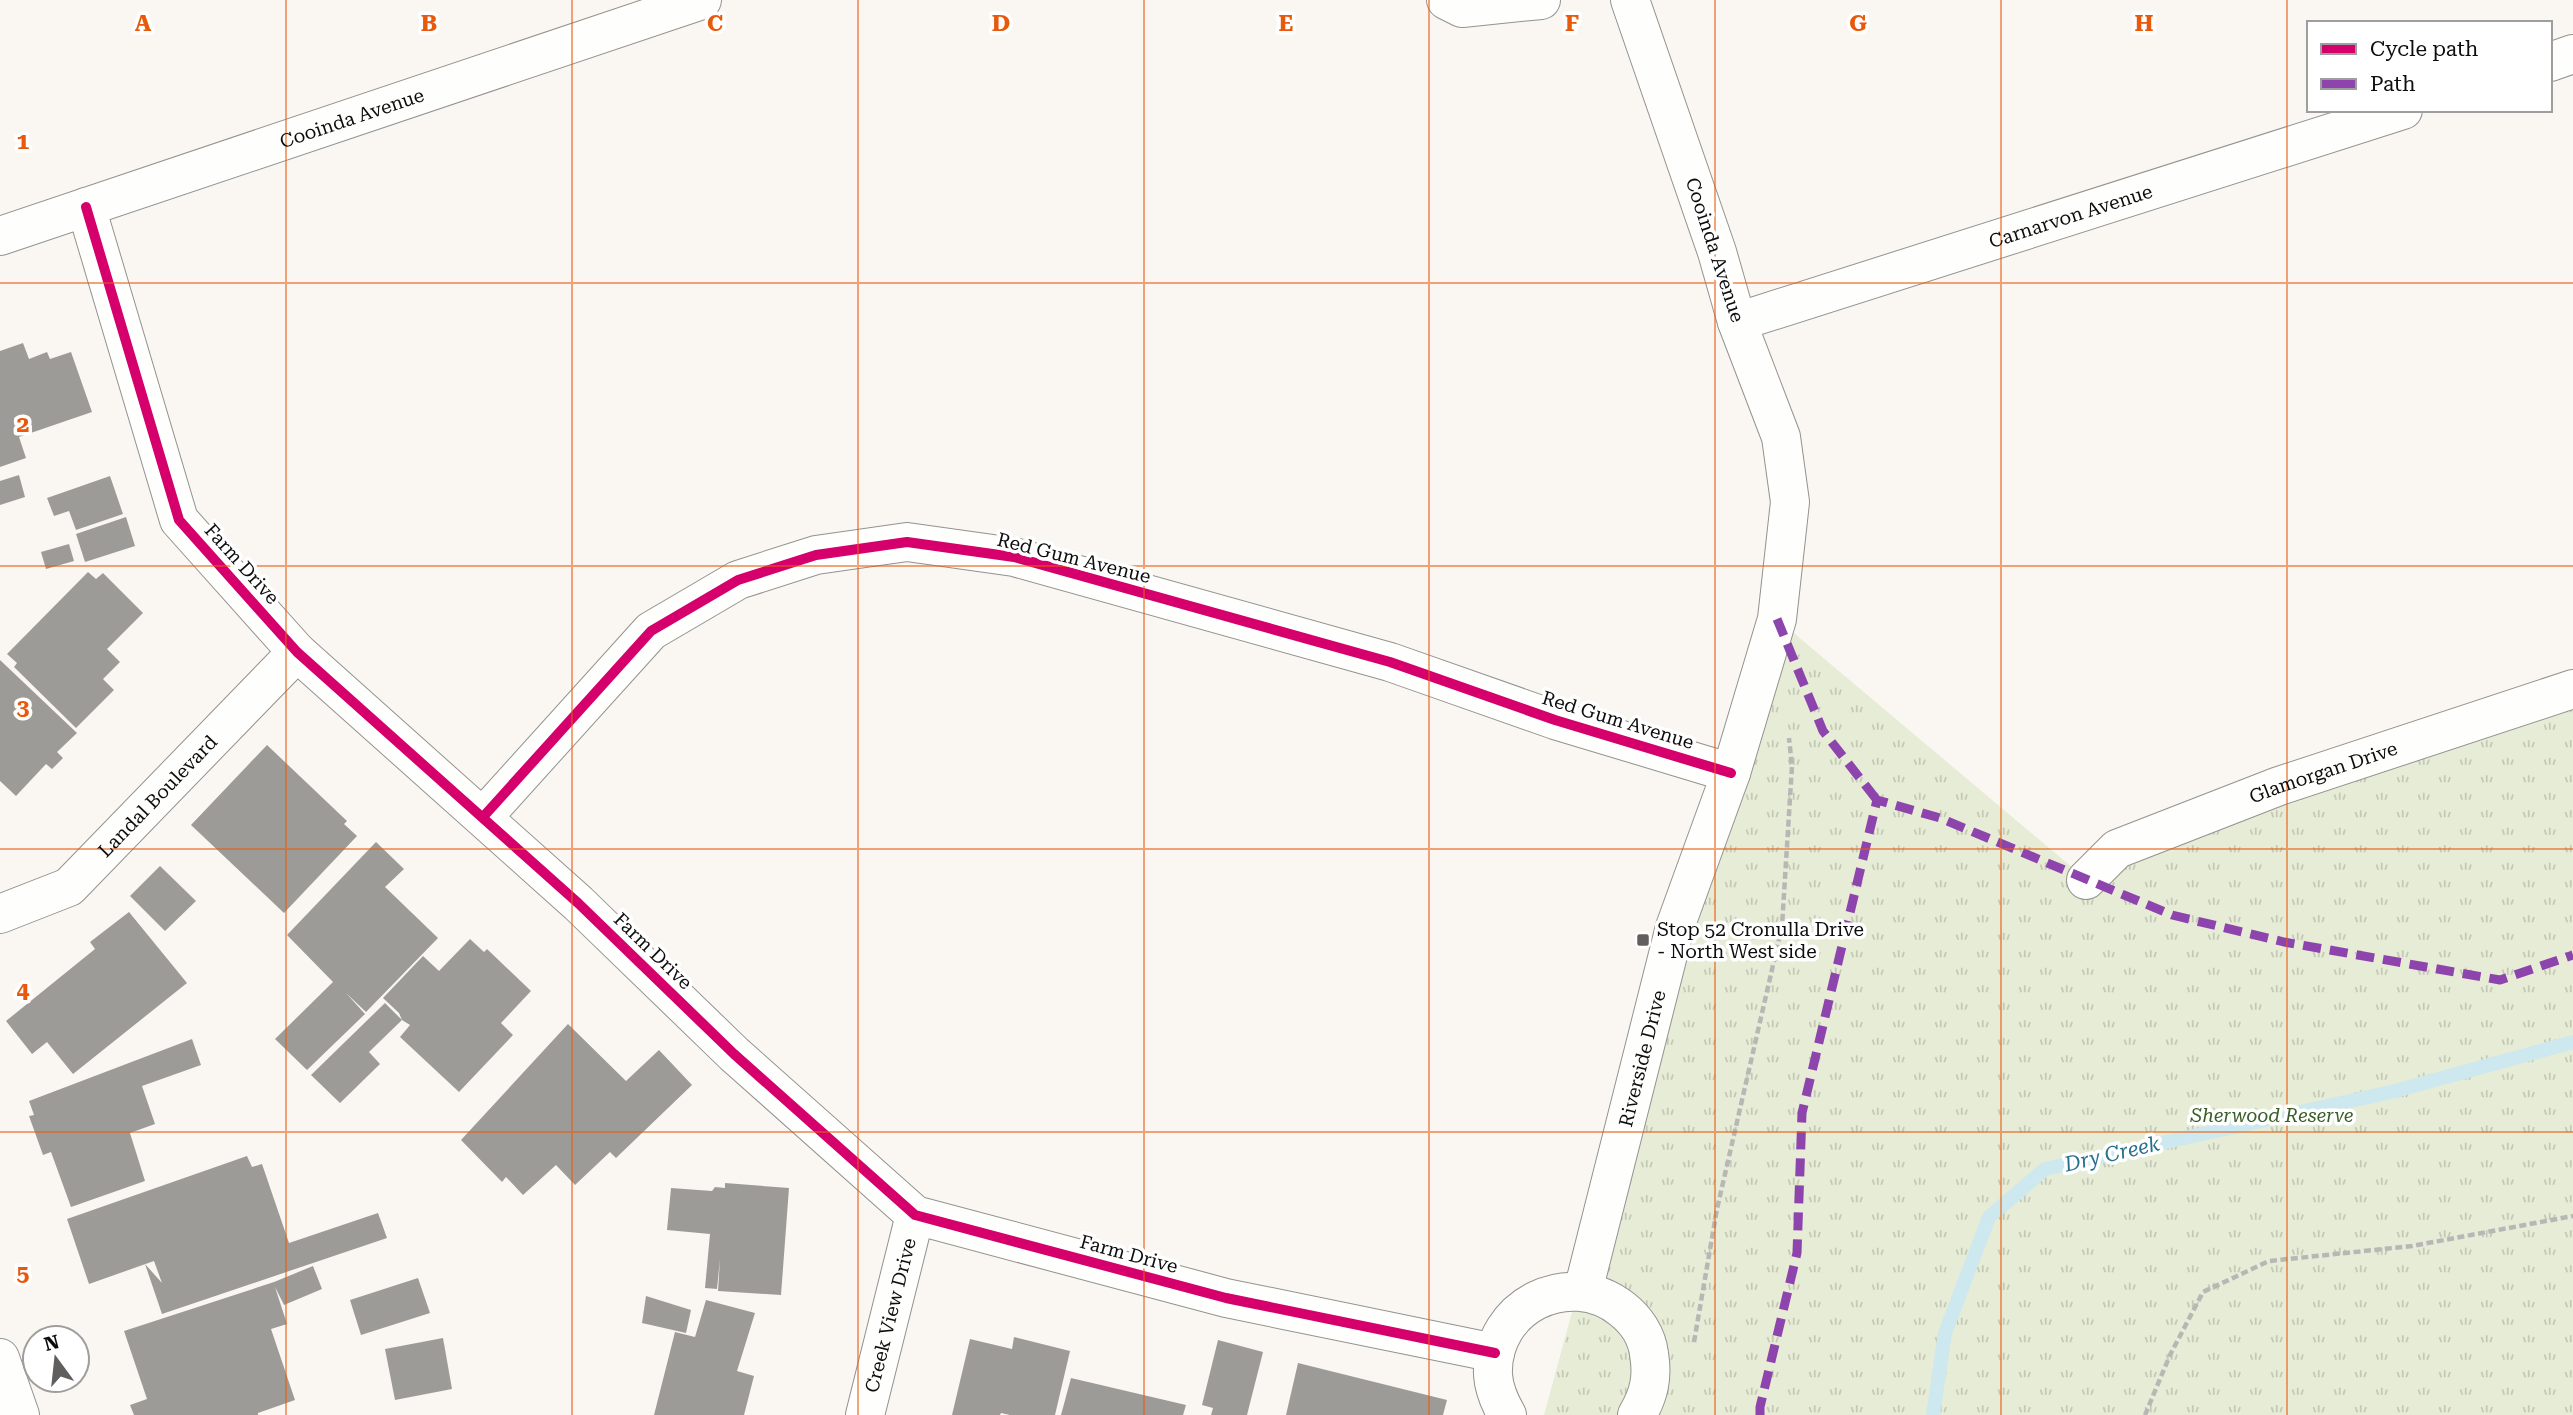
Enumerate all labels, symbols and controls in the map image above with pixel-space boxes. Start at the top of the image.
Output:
text: A [135,10,152,37]
text: B [421,10,437,37]
text: C [707,10,723,37]
text: D [992,10,1010,37]
text: E [1279,10,1293,37]
text: F [1565,10,1579,37]
text: G [1849,10,1867,37]
text: H [2135,10,2154,37]
legend [2307,21,2552,112]
text: Cycle path [2370,37,2479,61]
text: Path [2370,72,2416,96]
street label: Cooinda Avenue [276,83,427,153]
text: 1 [17,128,30,155]
street label: Cooinda Avenue [1681,175,1749,325]
street label: Carnarvon Avenue [1986,179,2155,253]
text: 2 [17,411,29,438]
street label: Farm Drive [200,519,284,609]
street label: Red Gum Avenue [995,528,1153,588]
street label: Red Gum Avenue [1539,686,1697,754]
text: 3 [17,694,30,721]
street label: Landal Boulevard [93,730,222,862]
street label: Glamorgan Drive [2246,736,2400,808]
street label: Farm Drive [609,908,697,994]
place label: Stop 52 Cronulla Drive - North West side [1657,918,1864,963]
marker: Stop 52 Cronulla Drive - North West side [1635,932,1651,948]
text: 4 [17,977,30,1004]
street label: Riverside Drive [1613,987,1670,1129]
park label: Sherwood Reserve [2190,1104,2354,1127]
water label: Dry Creek [2061,1131,2163,1177]
street label: Farm Drive [1078,1230,1180,1278]
street label: Creek View Drive [860,1235,920,1395]
text: 5 [17,1260,30,1287]
north arrow [21,1324,91,1394]
text: N [42,1330,62,1356]

